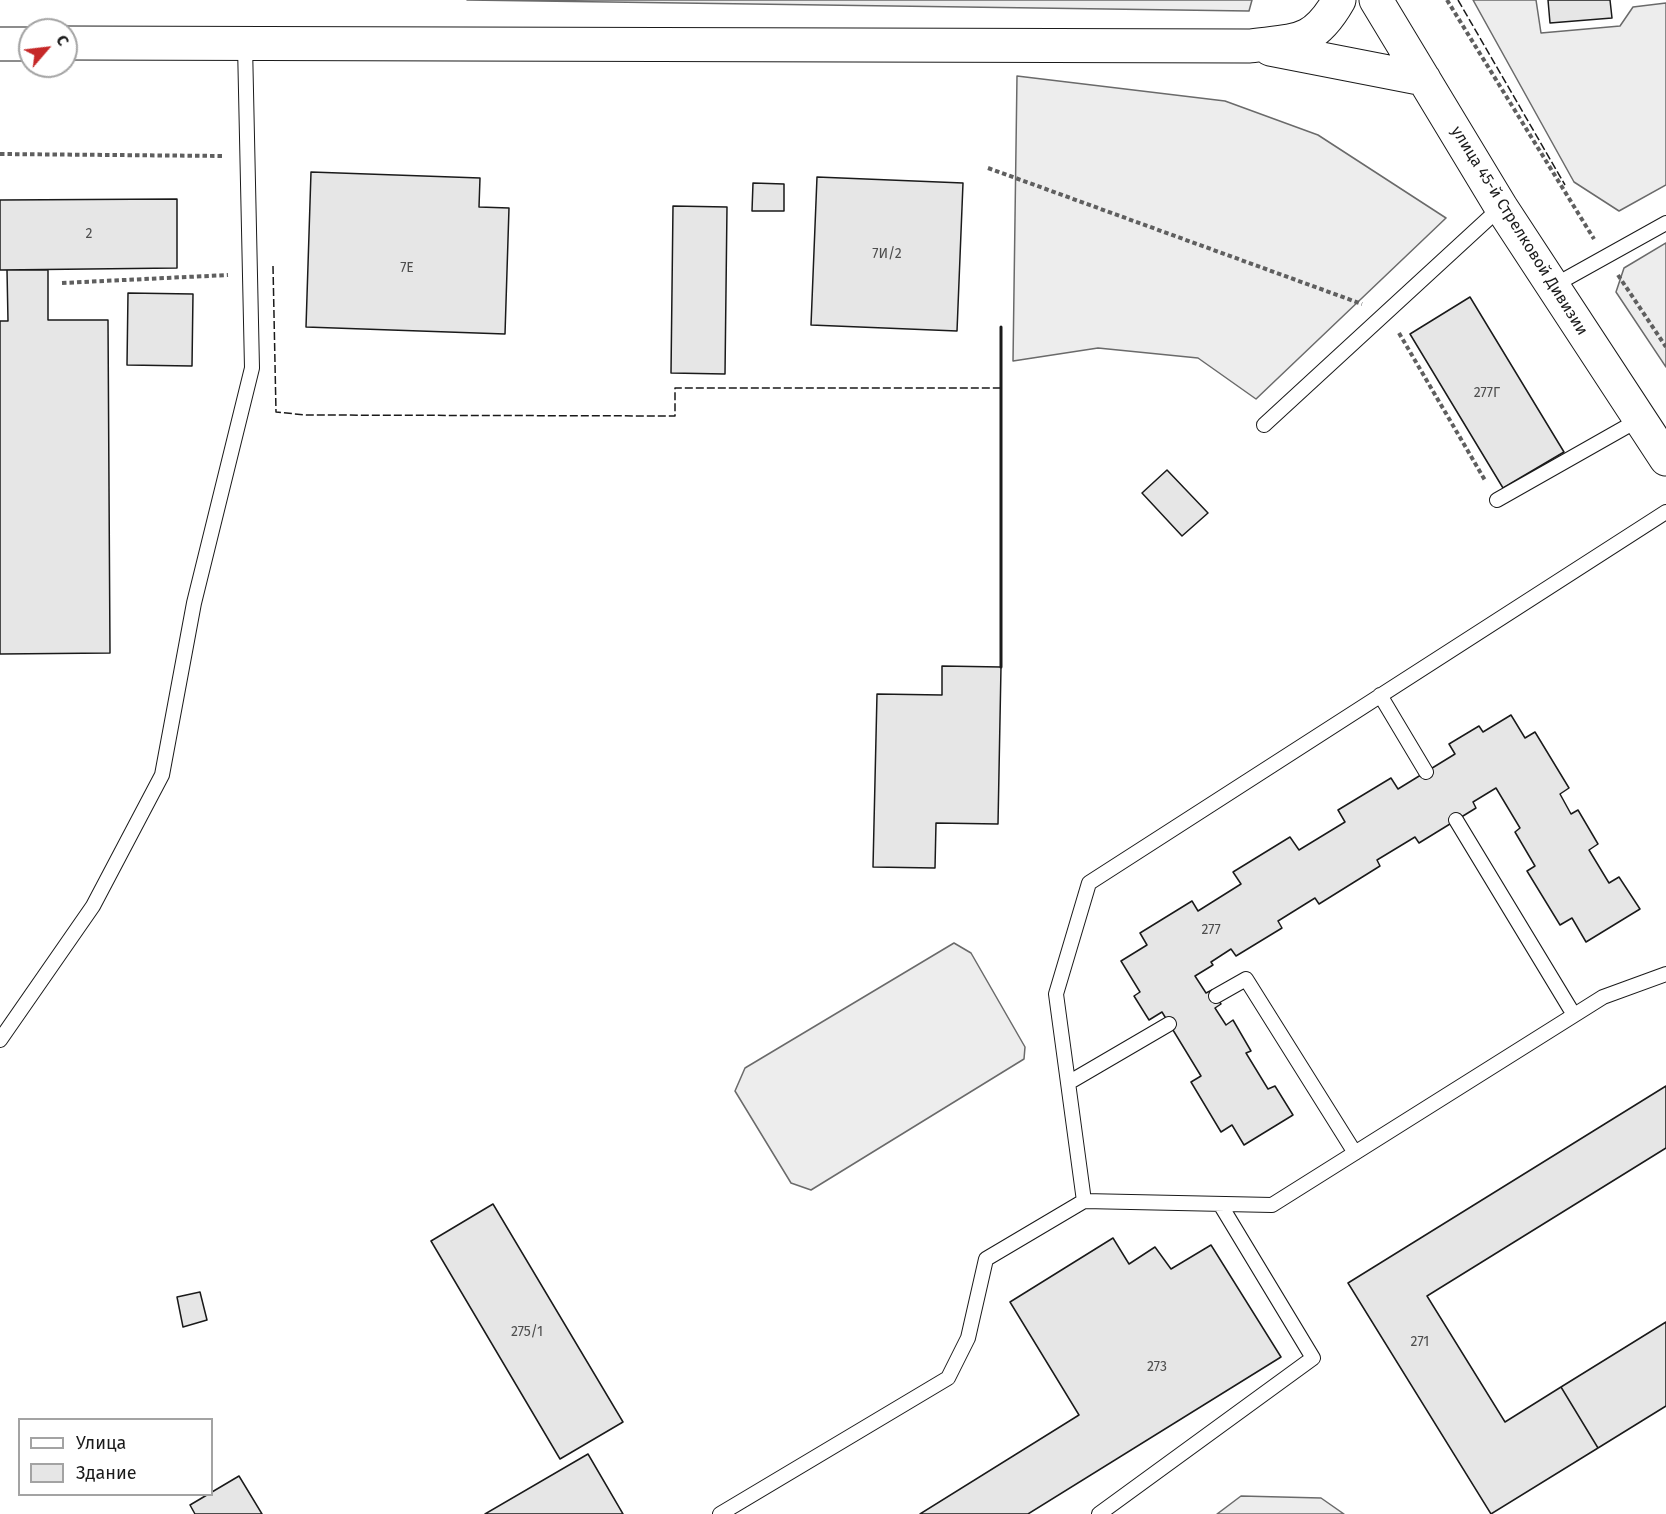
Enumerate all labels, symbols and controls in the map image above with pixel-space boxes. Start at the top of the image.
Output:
north arrow [18,18,78,78]
text: С [52,32,73,49]
street label: улица 45-й Стрелковой Дивизии [1446,123,1592,339]
house number: 2 [86,226,92,242]
house number: 7И/2 [872,246,902,262]
house number: 7Е [400,260,414,276]
house number: 277Г [1474,385,1500,401]
house number: 277 [1201,922,1221,938]
house number: 275/1 [511,1324,543,1340]
house number: 271 [1411,1334,1429,1350]
house number: 273 [1147,1359,1167,1375]
legend [18,1418,213,1496]
text: Улица [76,1432,126,1454]
text: Здание [76,1462,137,1484]

